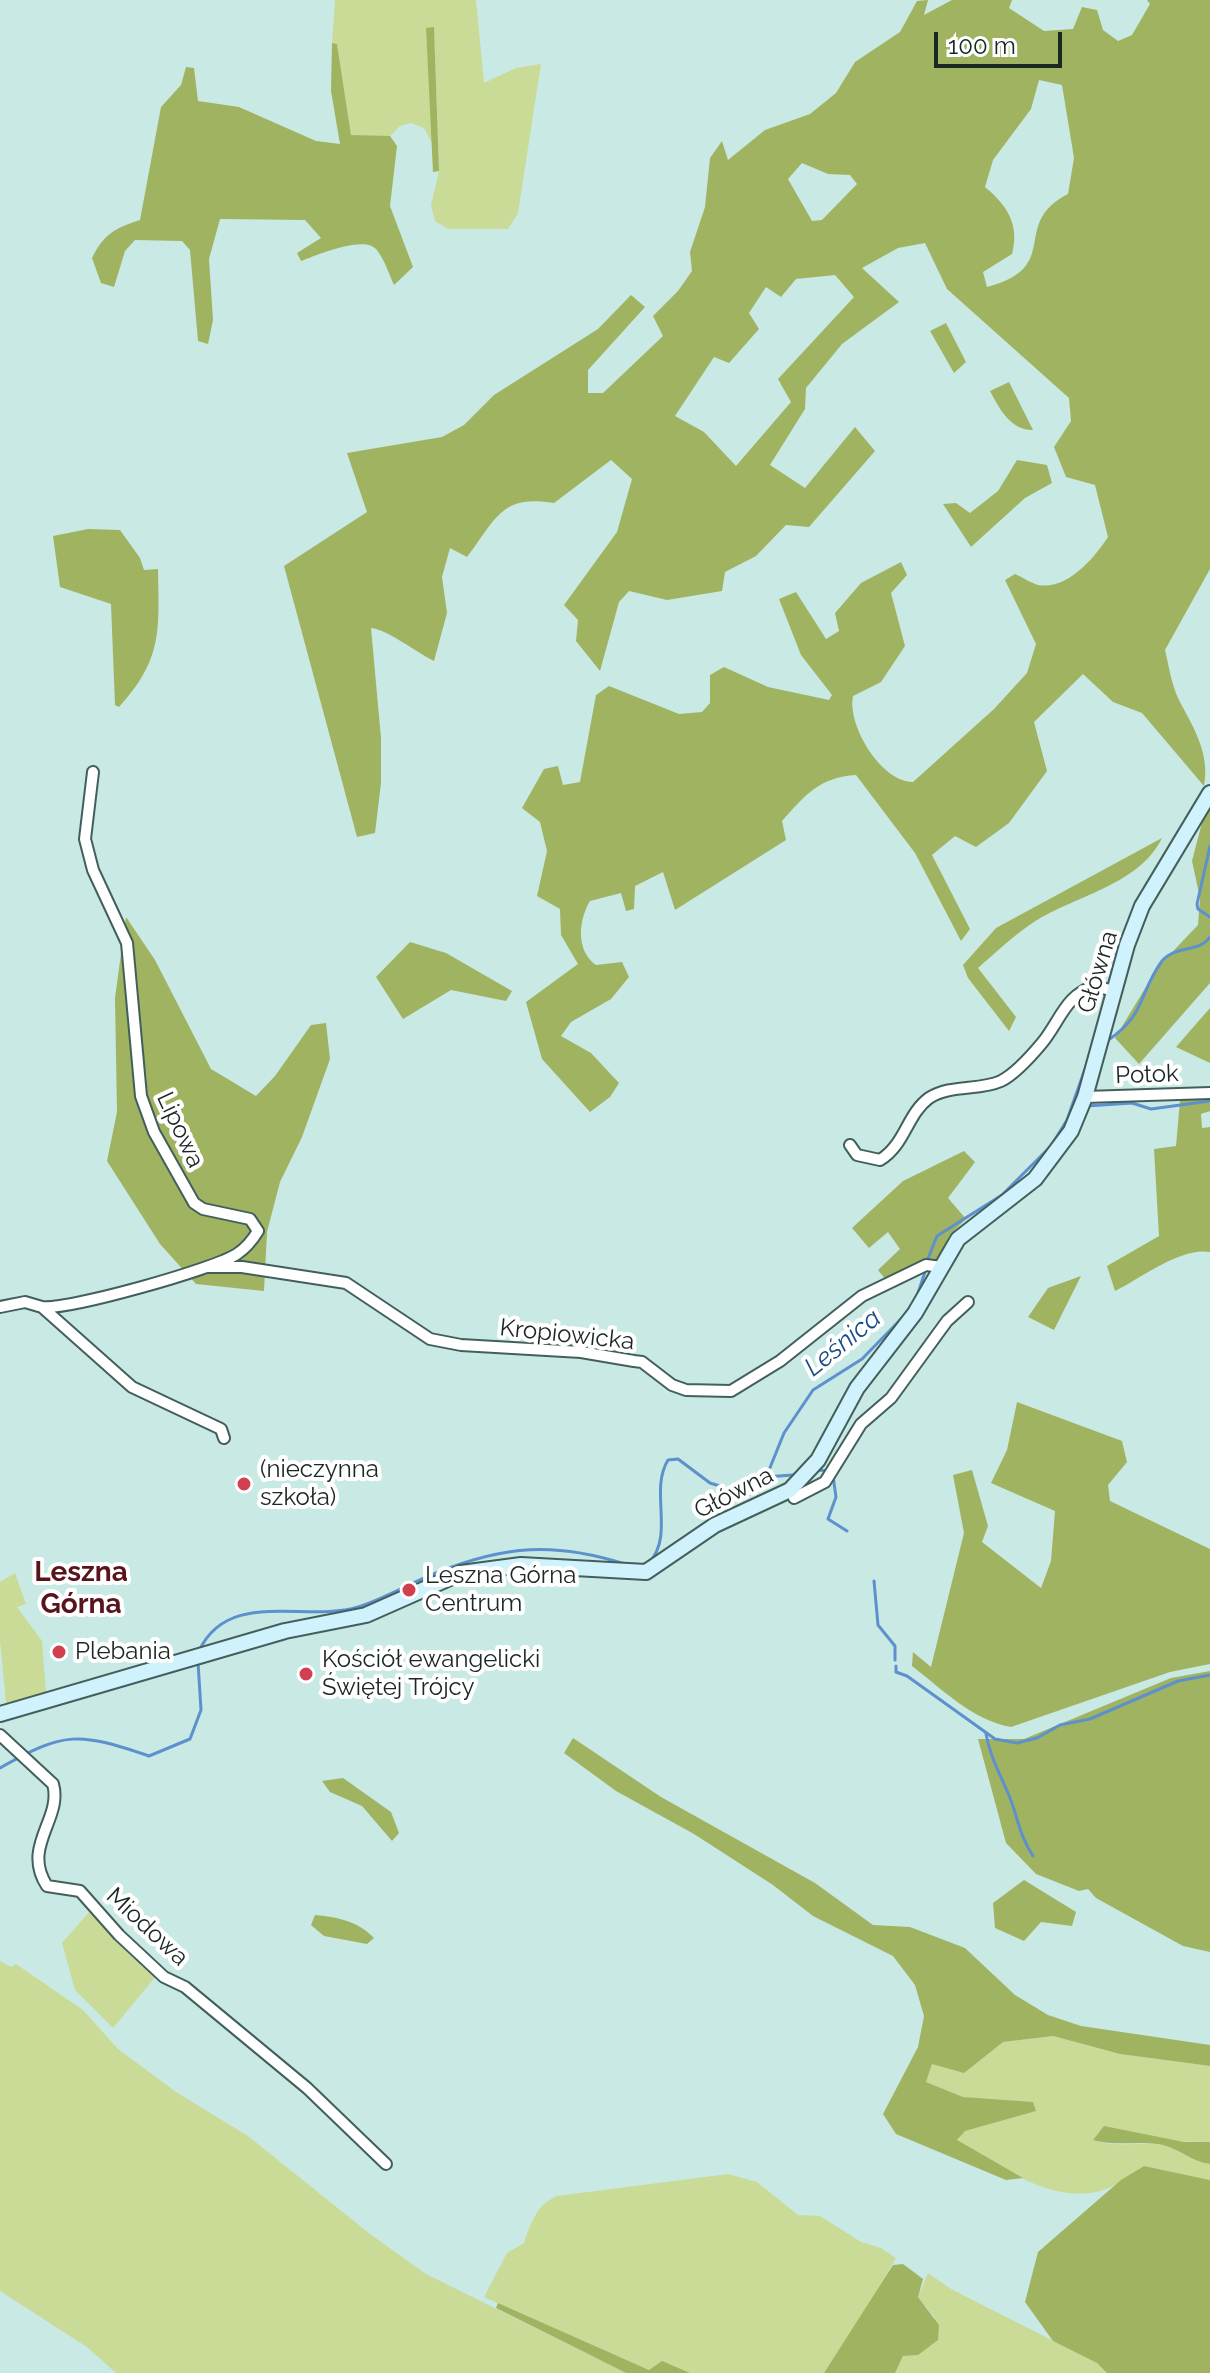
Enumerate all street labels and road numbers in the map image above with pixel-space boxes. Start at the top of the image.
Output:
street label: Główna [1072,927,1124,1017]
street label: Potok [1115,1059,1179,1091]
street label: Lipowa [150,1088,210,1172]
street label: Kropiowicka [498,1314,636,1356]
street label: Główna [690,1461,778,1525]
street label: Miodowa [100,1882,194,1972]

